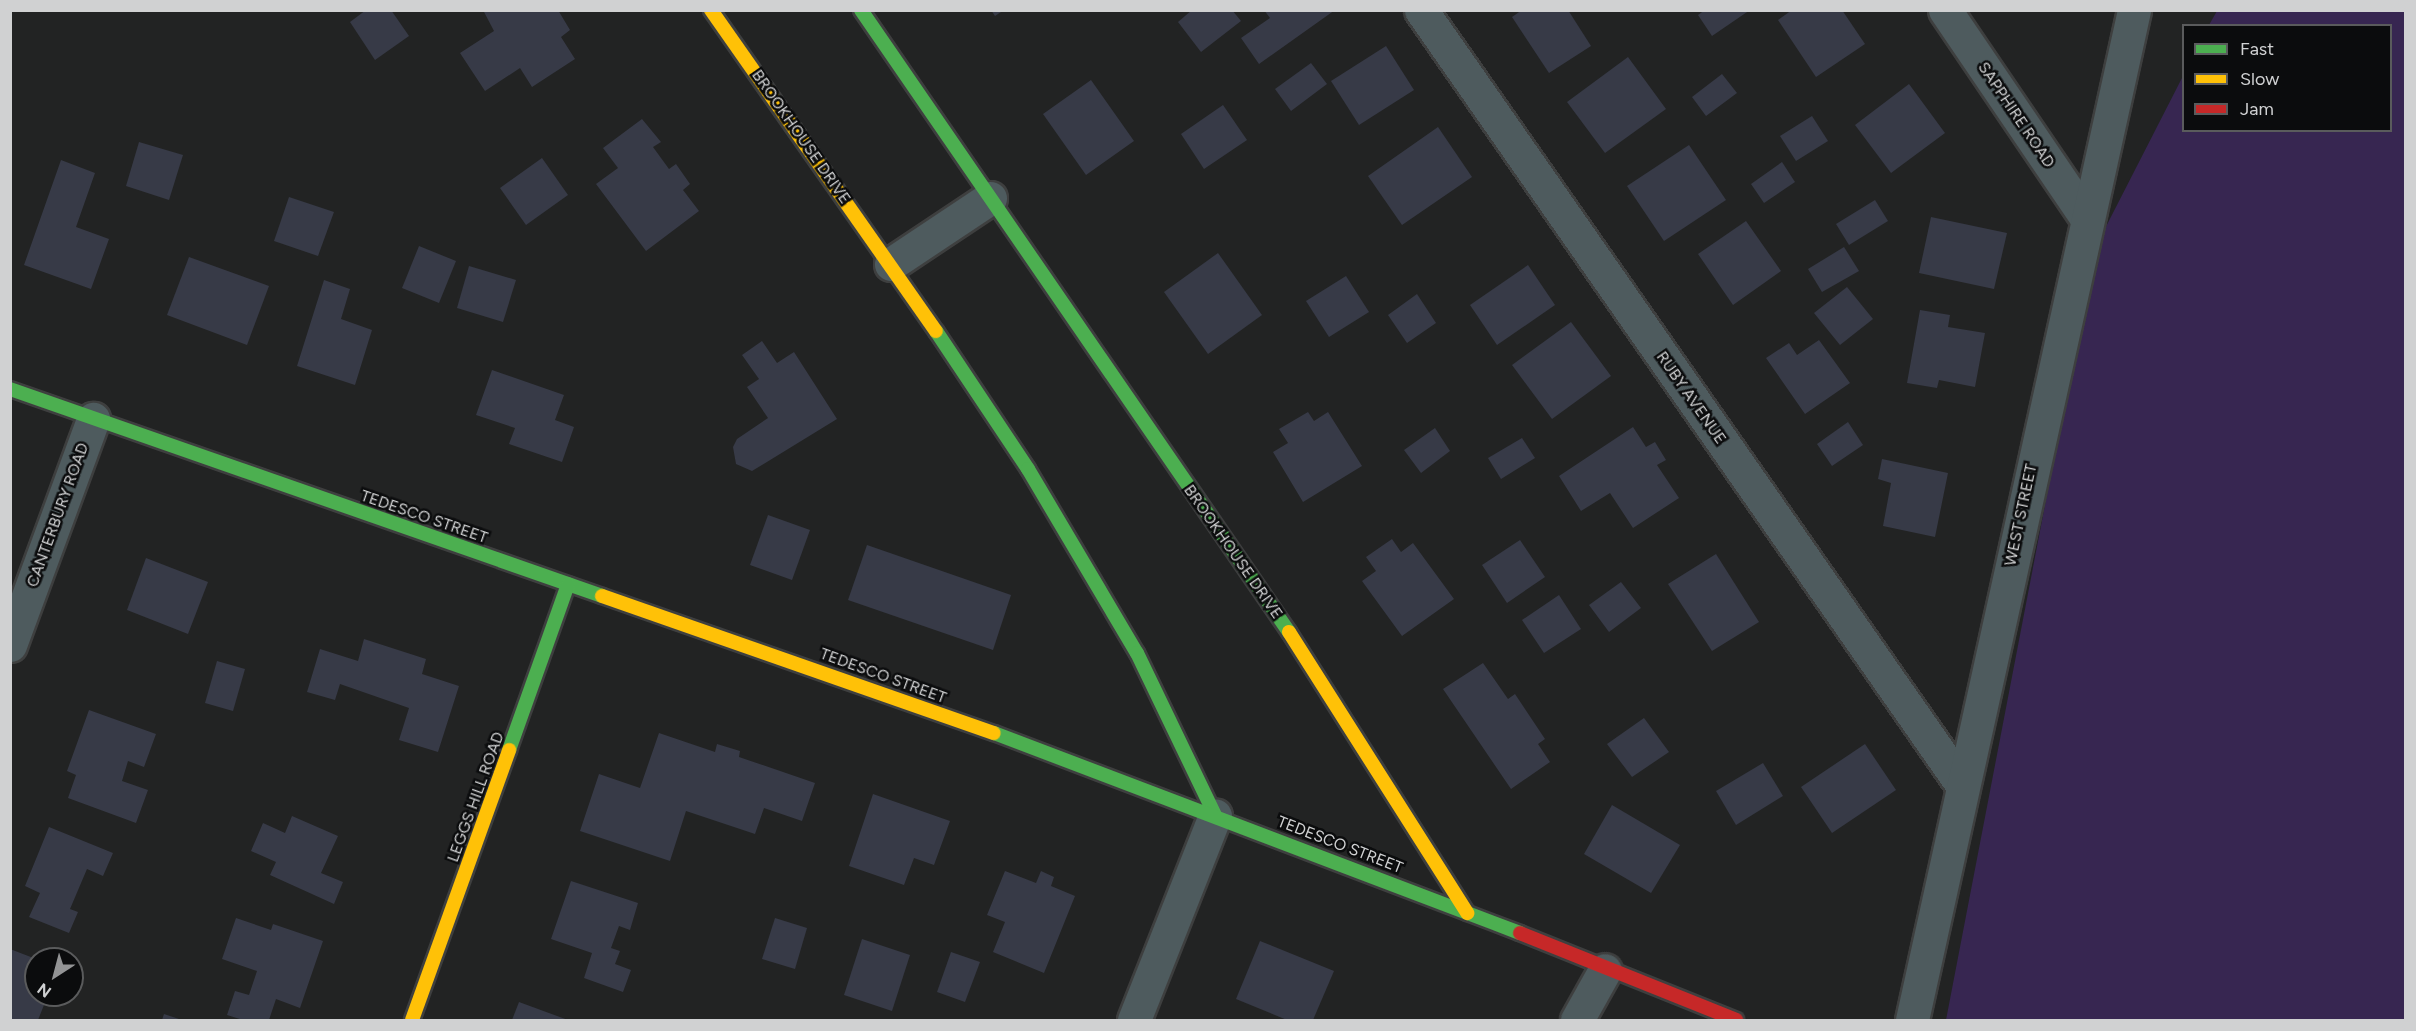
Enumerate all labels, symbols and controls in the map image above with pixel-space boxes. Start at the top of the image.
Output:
legend [2182,24,2392,132]
text: Fast [2240,38,2274,60]
street label: SAPPHIRE ROAD [1974,59,2058,171]
street label: BROOKHOUSE DRIVE [747,66,855,208]
text: Slow [2240,68,2279,90]
text: Jam [2240,98,2274,120]
street label: RUBY AVENUE [1652,348,1730,448]
street label: CANTERBURY ROAD [23,440,93,590]
street label: WEST STREET [2001,462,2041,568]
street label: BROOKHOUSE DRIVE [1179,481,1287,623]
street label: TEDESCO STREET [358,486,490,548]
street label: TEDESCO STREET [817,644,949,708]
street label: LEGGS HILL ROAD [444,729,508,865]
street label: TEDESCO STREET [1274,812,1406,878]
north arrow [24,947,84,1007]
text: N [34,979,55,1002]

